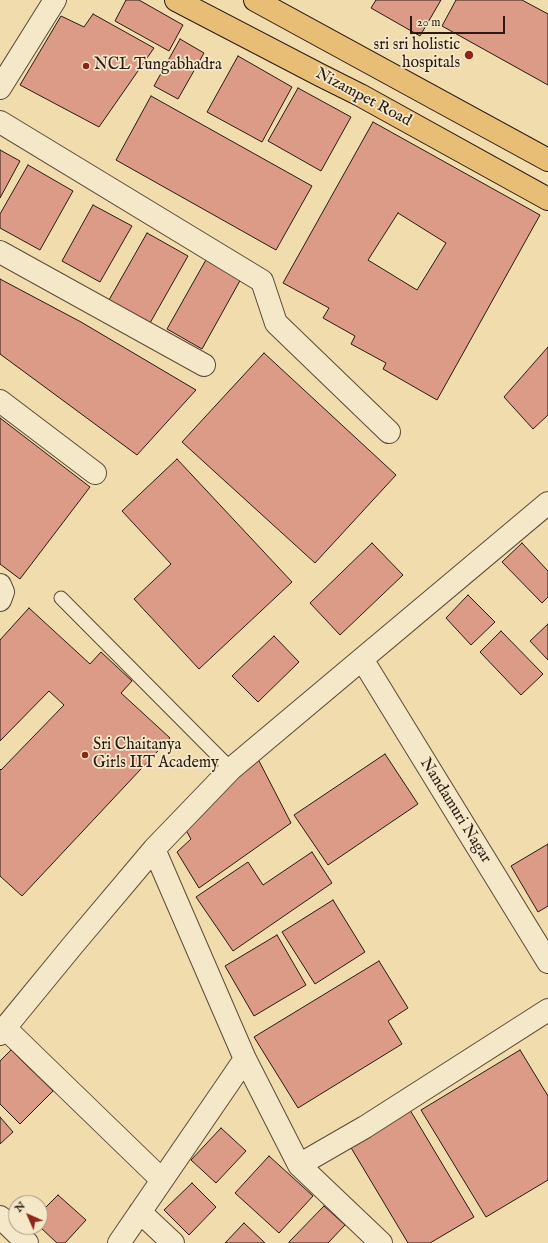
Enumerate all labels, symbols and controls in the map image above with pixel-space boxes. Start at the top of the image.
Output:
scale bar [412,8,507,34]
text: 20 m [417,15,440,30]
place label: sri sri holistic hospitals [374,36,460,74]
marker: sri sri holistic hospitals [463,49,475,61]
place label: NCL Tungabhadra [94,56,222,76]
marker: NCL Tungabhadra [81,61,91,71]
street label: Nizampet Road [312,65,414,131]
place label: Sri Chaitanya Girls IIT Academy [93,736,219,774]
marker: Sri Chaitanya Girls IIT Academy [80,750,90,760]
street label: Nandamuri Nagar [415,755,495,867]
north arrow [8,1195,48,1235]
text: N [12,1199,29,1216]

